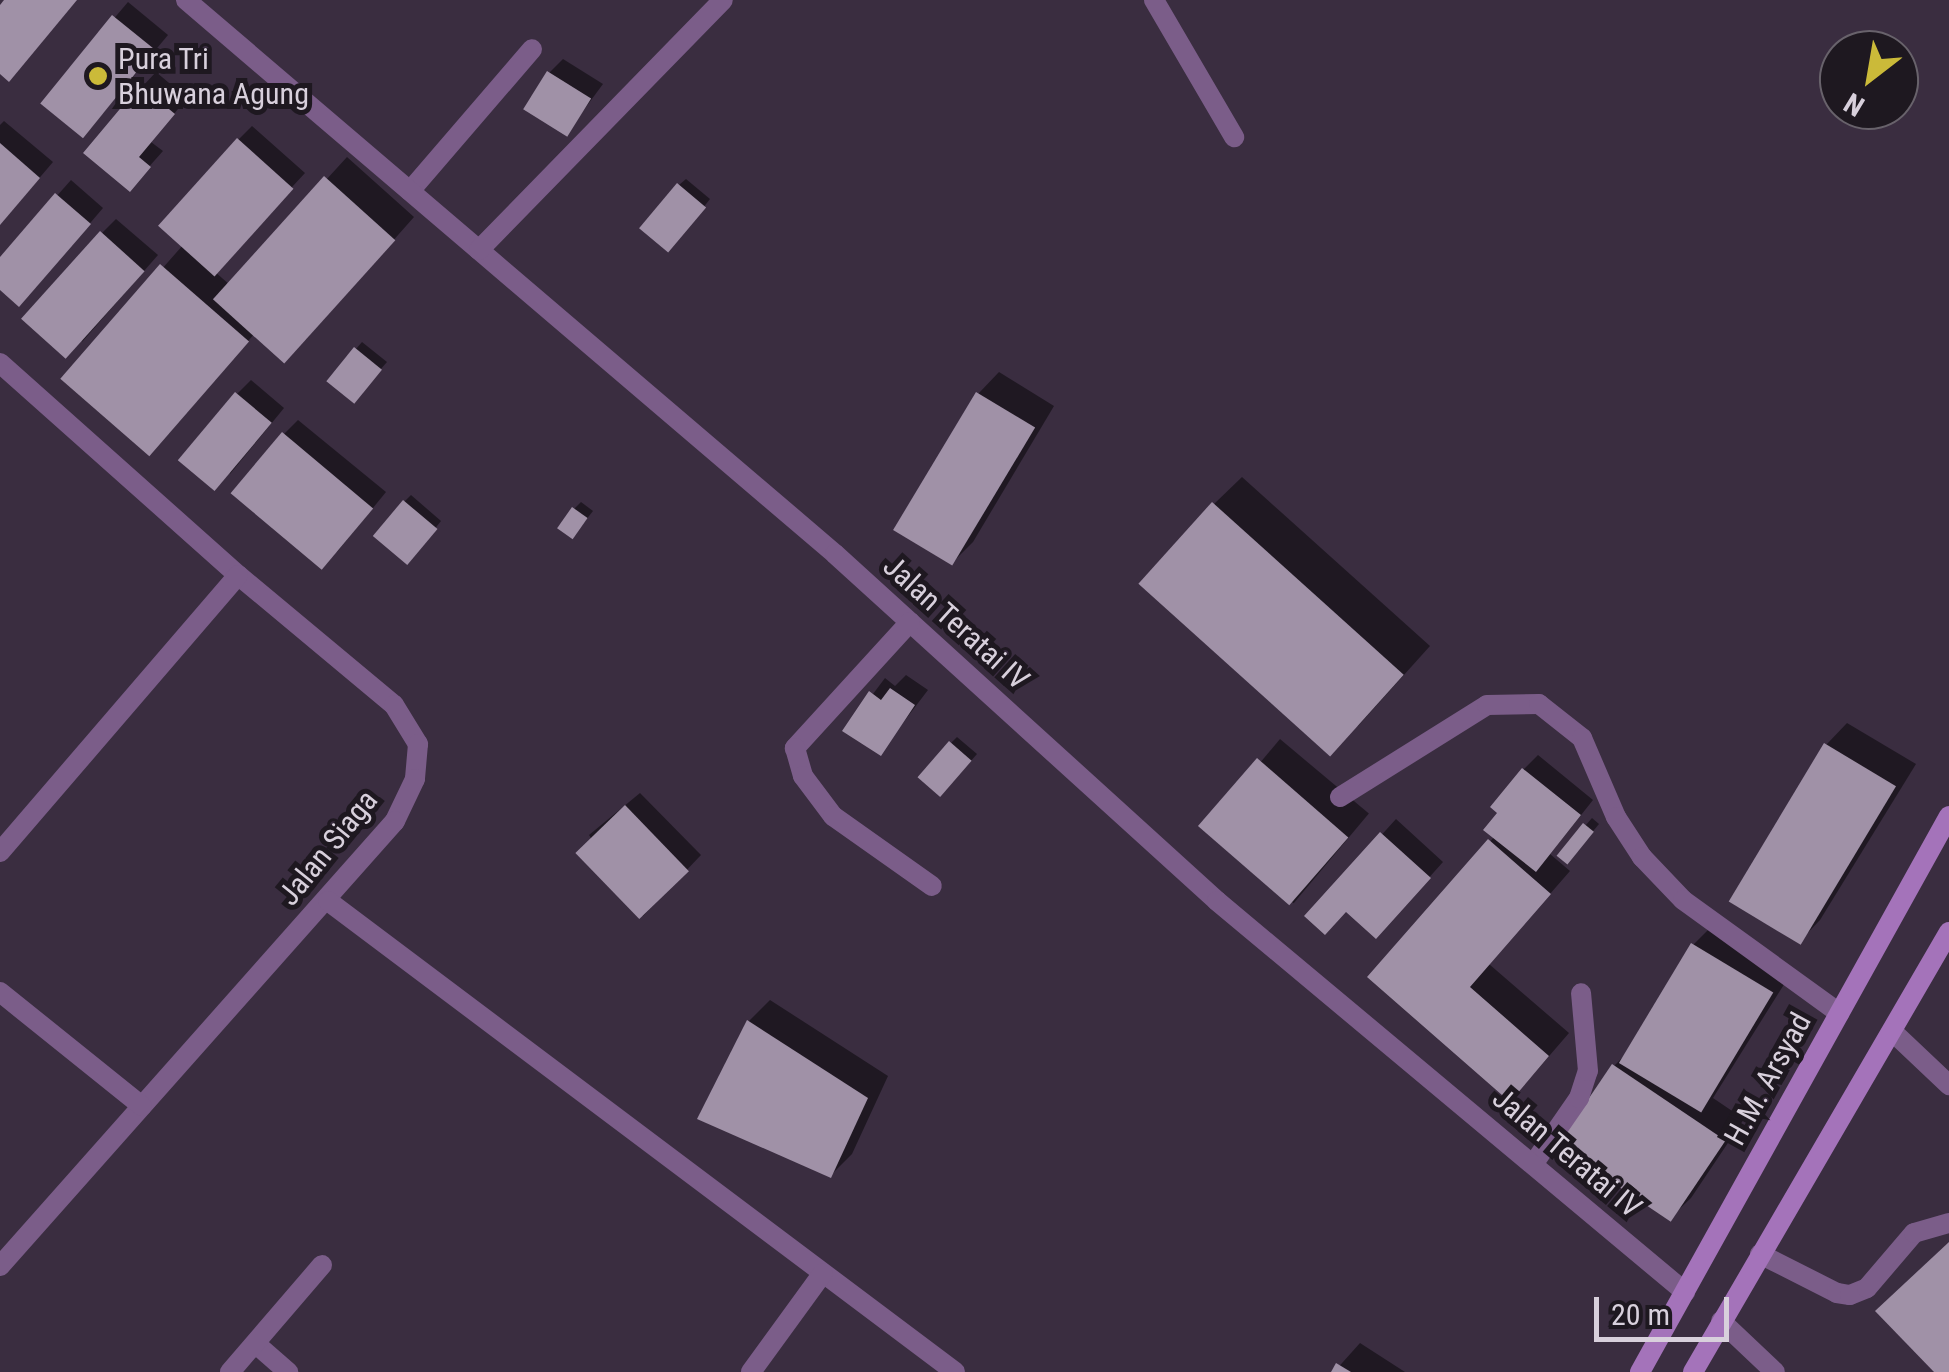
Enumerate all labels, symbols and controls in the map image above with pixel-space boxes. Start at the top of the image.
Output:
north arrow [1819,30,1919,130]
place label: Pura Tri Bhuwana Agung [118,41,309,112]
marker: Pura Tri Bhuwana Agung [87,65,109,87]
text: N [1838,86,1870,123]
street label: Jalan Teratai IV [876,548,1036,698]
street label: Jalan Siaga [271,783,385,913]
street label: H.M. Arsyad [1717,1007,1819,1151]
street label: Jalan Teratai IV [1485,1080,1649,1226]
scale bar [1599,1277,1734,1339]
text: 20 m [1611,1297,1670,1332]

